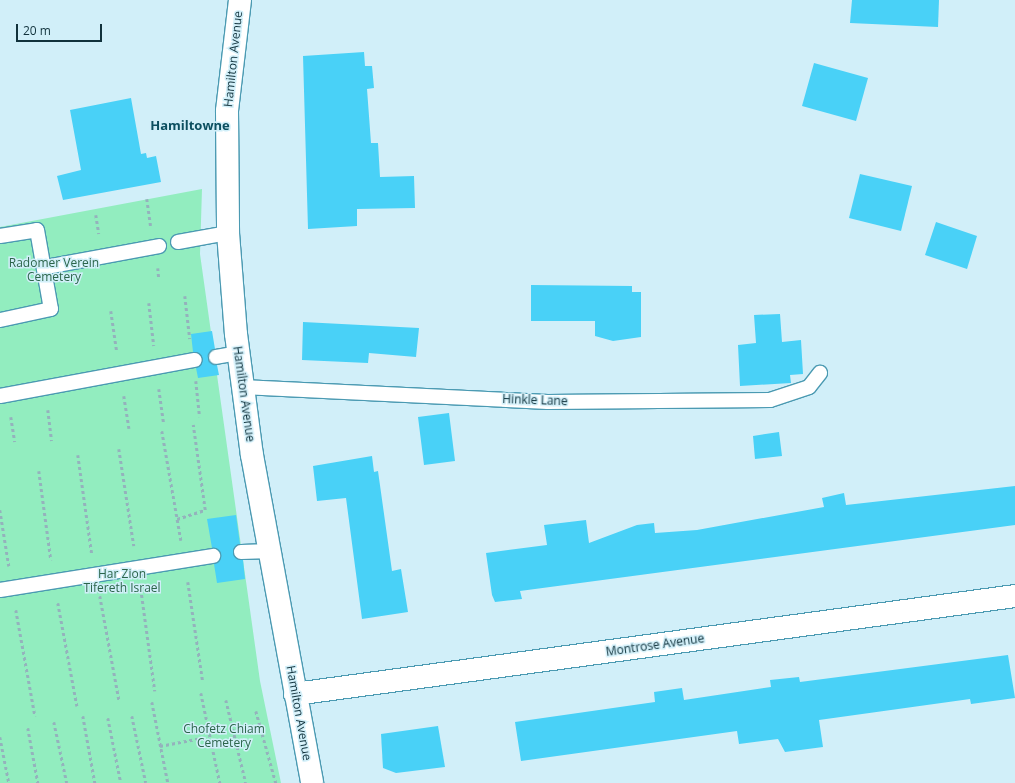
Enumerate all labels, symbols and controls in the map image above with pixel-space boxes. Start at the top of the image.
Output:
street label: Hamilton Avenue [221,10,245,108]
scale bar [18,16,104,42]
text: 20 m [23,22,51,39]
district label: Hamiltowne [150,117,230,133]
park label: Radomer Verein Cemetery [9,256,99,284]
street label: Hamilton Avenue [230,345,258,443]
street label: Hinkle Lane [502,392,568,408]
park label: Har Zion Tifereth Israel [83,567,161,595]
street label: Montrose Avenue [605,631,705,659]
street label: Hamilton Avenue [284,664,314,762]
park label: Chofetz Chiam Cemetery [183,722,265,750]

